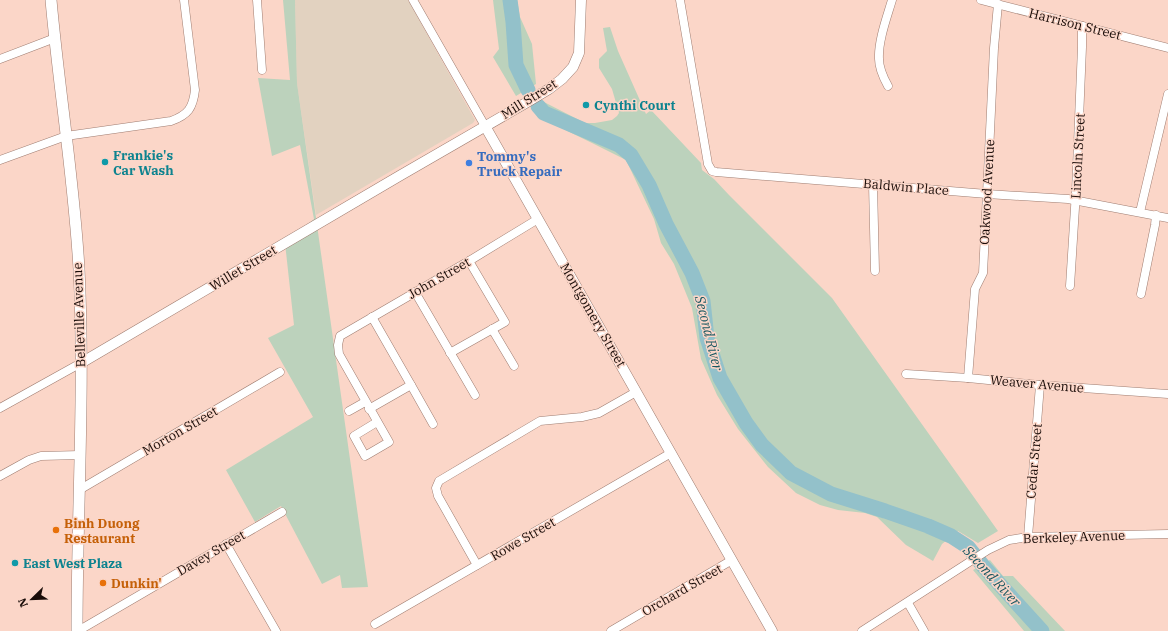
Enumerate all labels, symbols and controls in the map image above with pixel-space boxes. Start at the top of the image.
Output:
street label: Harrison Street [1027,4,1123,44]
street label: Mill Street [498,75,560,123]
place label: Cynthi Court [594,97,675,114]
marker: Cynthi Court [581,100,591,110]
street label: Lincoln Street [1067,112,1089,199]
street label: Oakwood Avenue [976,139,998,245]
place label: Frankie's Car Wash [113,147,174,179]
place label: Tommy's Truck Repair [477,148,563,180]
marker: Frankie's Car Wash [100,157,110,167]
marker: Tommy's Truck Repair [464,158,474,168]
street label: Baldwin Place [863,175,950,199]
street label: Willet Street [206,241,280,295]
street label: John Street [405,253,474,303]
street label: Montgomery Street [556,260,630,371]
street label: Belleville Avenue [69,262,89,368]
water label: Second River [691,293,727,373]
street label: Weaver Avenue [989,371,1085,397]
street label: Morton Street [139,402,221,459]
street label: Cedar Street [1022,422,1046,499]
street label: Rowe Street [487,513,559,564]
place label: Binh Duong Restaurant [64,515,140,547]
marker: Binh Duong Restaurant [51,525,61,535]
street label: Davey Street [174,526,249,579]
street label: Berkeley Avenue [1023,527,1125,547]
water label: Second River [959,541,1025,611]
place label: East West Plaza [23,555,123,572]
marker: East West Plaza [10,558,20,568]
street label: Orchard Street [639,560,726,620]
place label: Dunkin' [111,575,162,592]
marker: Dunkin' [98,578,108,588]
north arrow [12,579,52,619]
text: N [15,596,31,610]

